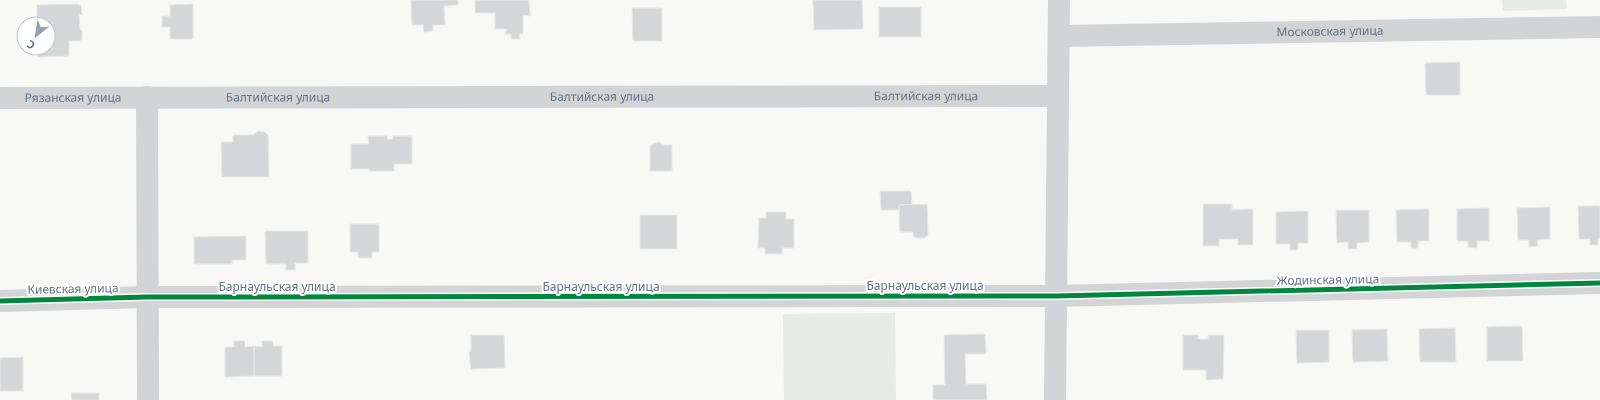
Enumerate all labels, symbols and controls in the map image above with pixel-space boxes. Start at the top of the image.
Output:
north arrow [16,16,56,56]
street label: Московская улица [1276,22,1384,40]
text: С [24,37,38,53]
street label: Балтийская улица [874,87,978,104]
street label: Балтийская улица [226,88,330,106]
street label: Балтийская улица [550,88,654,105]
street label: Рязанская улица [25,89,121,106]
street label: Жодинская улица [1277,270,1379,289]
street label: Барнаульская улица [866,277,984,294]
street label: Барнаульская улица [218,278,336,295]
street label: Барнаульская улица [542,278,660,295]
street label: Киевская улица [27,279,119,298]

